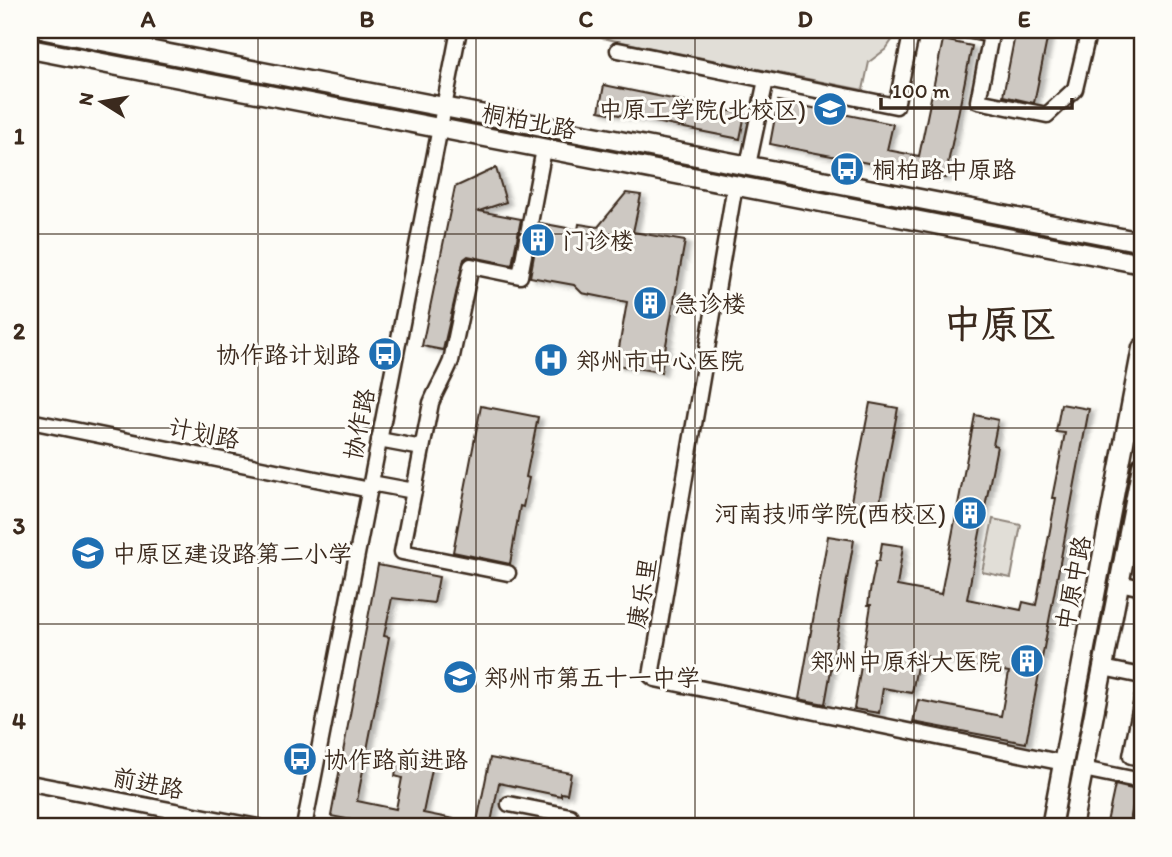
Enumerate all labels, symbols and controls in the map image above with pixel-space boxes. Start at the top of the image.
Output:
text: A [140,5,156,33]
text: B [360,5,375,33]
text: C [579,5,594,33]
text: D [797,5,813,33]
text: E [1018,5,1031,33]
north arrow [66,66,136,136]
scale bar [881,66,1072,110]
text: 100 m [892,78,950,103]
text: N [73,90,98,107]
school or university icon: 中原工学院(北校区) [811,90,849,128]
place label: 中原工学院(北校区) [598,95,806,124]
street label: 桐柏北路 [479,98,579,144]
text: 1 [14,122,25,150]
bus stop icon: 桐柏路中原路 [828,150,866,188]
place label: 桐柏路中原路 [872,155,1016,184]
building icon: 门诊楼 [519,221,557,259]
place label: 门诊楼 [562,226,634,255]
building icon: 急诊楼 [631,284,669,322]
place label: 急诊楼 [674,289,746,318]
district label: 中原区 [943,301,1057,347]
text: 2 [13,317,26,345]
bus stop icon: 协作路计划路 [366,335,404,373]
place label: 协作路计划路 [216,340,360,369]
hospital icon: 郑州市中心医院 [532,341,570,379]
place label: 郑州市中心医院 [576,346,744,375]
street label: 协作路 [338,386,380,462]
street label: 计划路 [166,412,242,454]
building icon: 河南技师学院(西校区) [951,494,989,532]
place label: 河南技师学院(西校区) [714,499,946,528]
text: 3 [13,512,26,540]
street label: 中原中路 [1050,533,1096,633]
school or university icon: 中原区建设路第二小学 [69,534,107,572]
place label: 中原区建设路第二小学 [112,539,352,568]
street label: 康乐里 [621,555,663,631]
building icon: 郑州中原科大医院 [1008,642,1046,680]
place label: 郑州中原科大医院 [810,647,1002,676]
school or university icon: 郑州市第五十一中学 [441,658,479,696]
place label: 郑州市第五十一中学 [484,663,700,692]
text: 4 [12,707,26,735]
bus stop icon: 协作路前进路 [281,740,319,778]
place label: 协作路前进路 [324,745,468,774]
street label: 前进路 [110,762,186,804]

